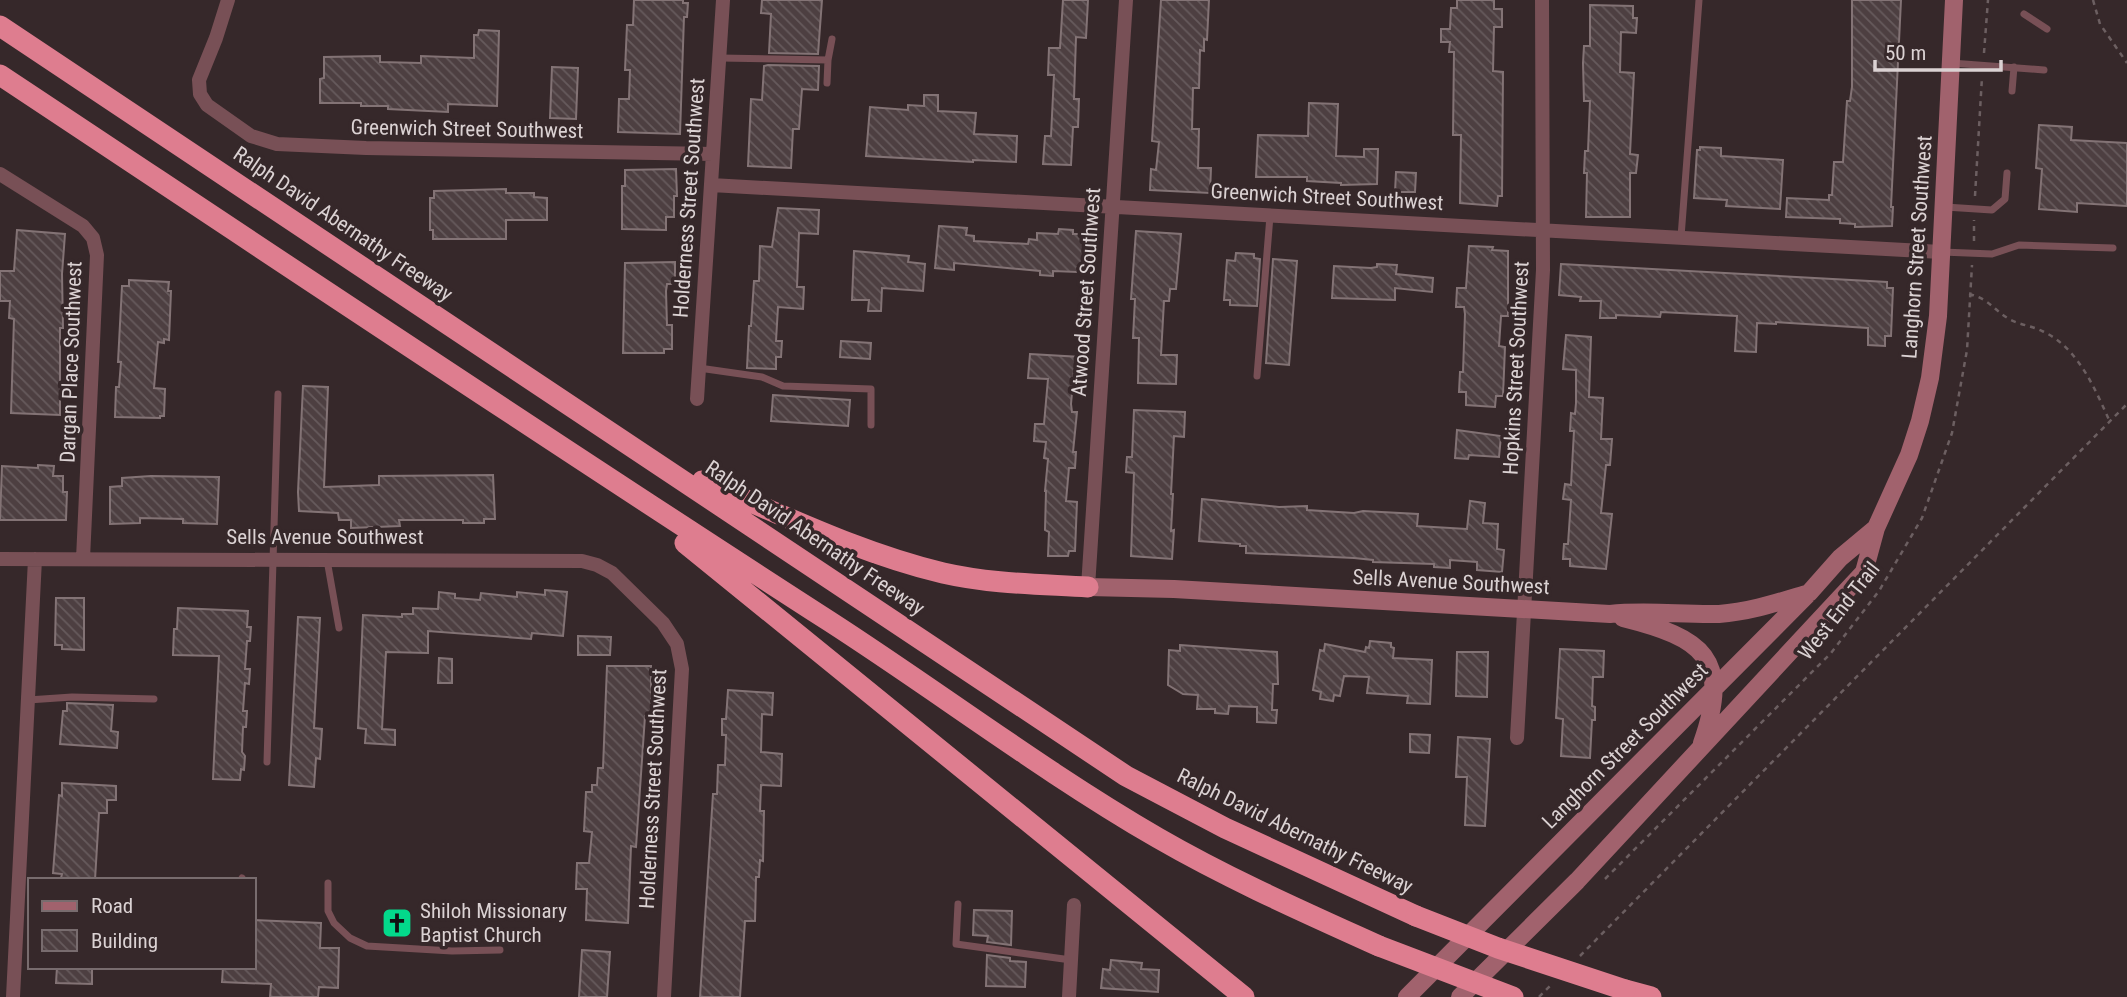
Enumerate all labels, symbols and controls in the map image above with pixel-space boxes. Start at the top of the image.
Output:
scale bar [1875,28,2001,72]
text: 50 m [1885,41,1926,65]
street label: Holderness Street Southwest [669,77,709,319]
street label: Greenwich Street Southwest [350,115,584,143]
street label: Langhorn Street Southwest [1897,134,1937,360]
street label: Ralph David Abernathy Freeway [229,142,457,307]
street label: Greenwich Street Southwest [1210,179,1444,215]
street label: Atwood Street Southwest [1067,187,1105,397]
street label: Dargan Place Southwest [55,261,87,463]
street label: Hopkins Street Southwest [1498,261,1534,475]
street label: Ralph David Abernathy Freeway [701,456,929,621]
street label: Sells Avenue Southwest [226,525,424,549]
street label: West End Trail [1793,557,1885,665]
street label: Sells Avenue Southwest [1352,565,1550,599]
street label: Langhorn Street Southwest [1537,658,1713,834]
street label: Holderness Street Southwest [635,668,671,910]
street label: Ralph David Abernathy Freeway [1173,763,1417,899]
legend [28,878,256,969]
text: Road [91,894,133,918]
place label: Shiloh Missionary Baptist Church [420,899,567,947]
church icon: Shiloh Missionary Baptist Church [380,906,414,940]
text: Building [91,929,158,953]

